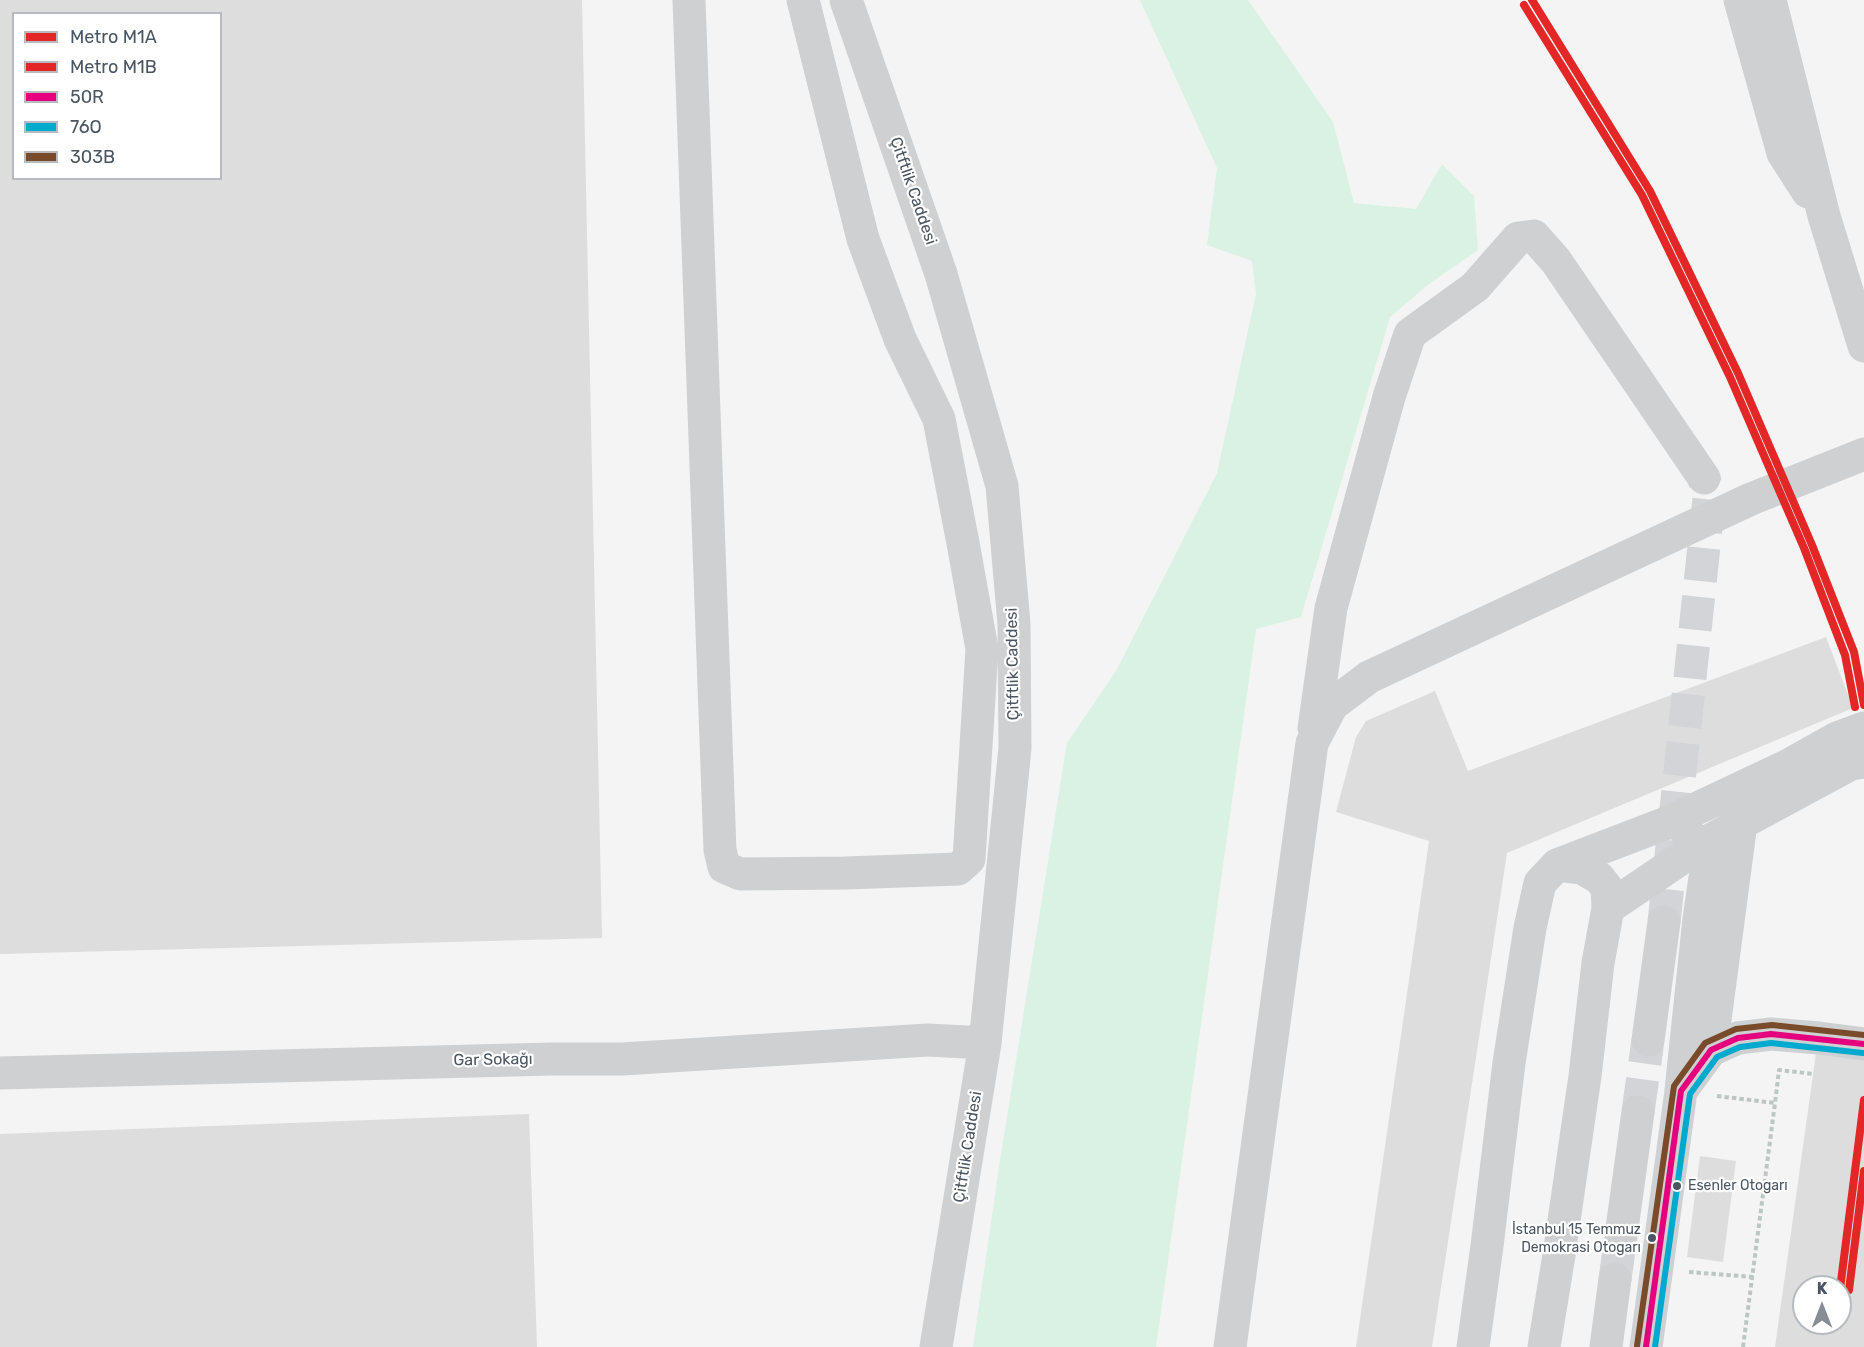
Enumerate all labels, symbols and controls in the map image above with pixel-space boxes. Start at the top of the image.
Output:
legend [12,12,222,180]
text: Metro M1A [70,26,157,48]
text: Metro M1B [70,56,157,78]
text: 50R [70,86,104,108]
text: 76O [70,116,102,138]
street label: Çitftlik Caddesi [886,135,940,247]
text: 303B [70,146,115,168]
street label: Çitftlik Caddesi [1002,608,1024,720]
street label: Gar Sokağı [453,1050,533,1070]
street label: Çitftlik Caddesi [950,1090,986,1204]
place label: Esenler Otogarı [1688,1178,1788,1194]
marker: Esenler Otogarı [1671,1180,1683,1192]
place label: İstanbul 15 Temmuz Demokrasi Otogarı [1512,1222,1641,1254]
marker: İstanbul 15 Temmuz Demokrasi Otogarı [1646,1232,1658,1244]
north arrow [1792,1275,1852,1335]
text: K [1817,1279,1827,1298]

